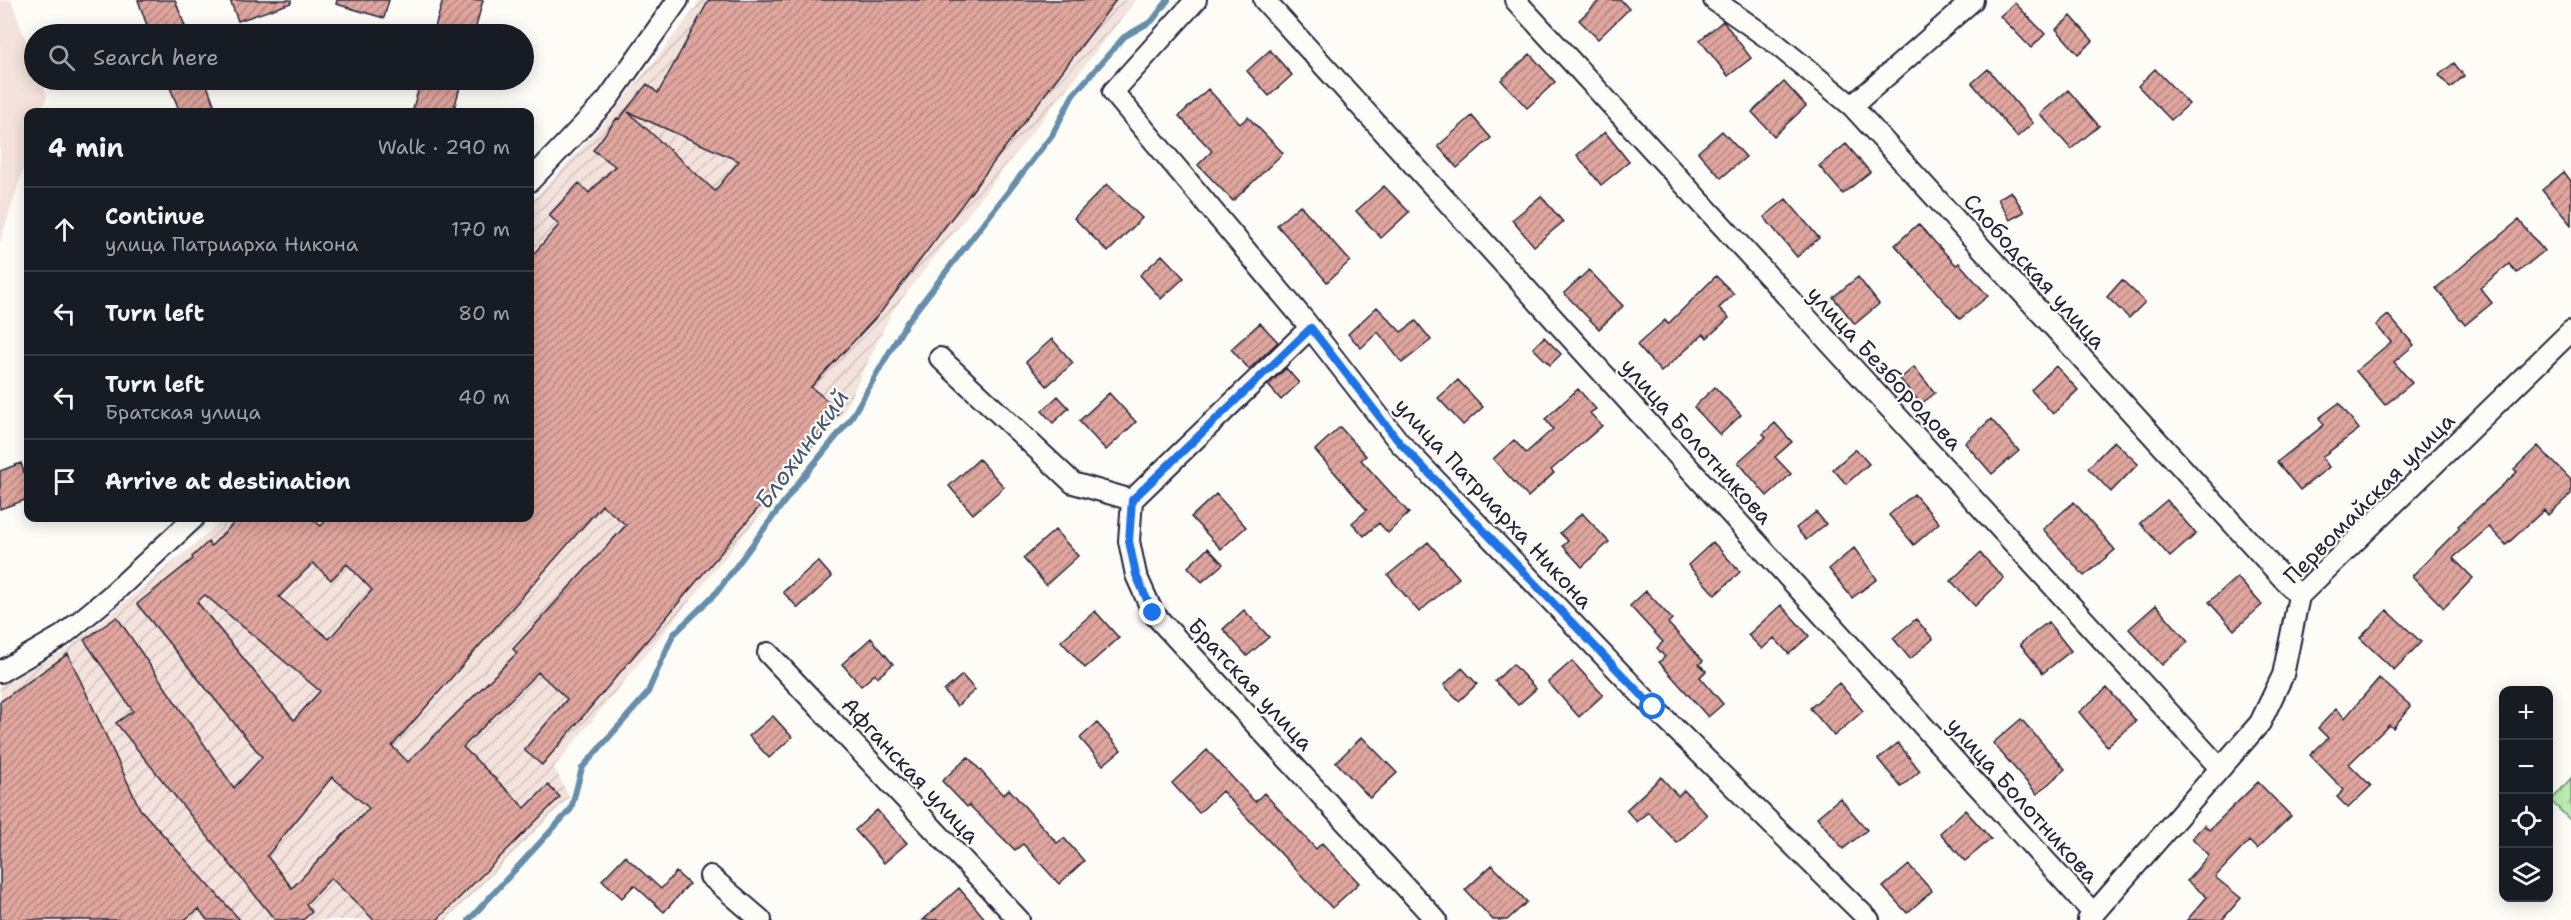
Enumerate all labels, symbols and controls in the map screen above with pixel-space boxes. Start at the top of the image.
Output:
search box [24,24,534,90]
icon: search [45,41,78,74]
text: Search here [93,43,219,72]
text: 4 min [48,130,124,165]
text: Walk · 290 m [378,134,510,160]
street label: Слободская улица [1957,187,2112,356]
text: Continue [105,202,205,231]
icon: ahead [48,213,81,246]
text: 170 m [451,216,510,242]
text: улица Патриарха Никона [105,231,358,257]
street label: улица Безбородова [1801,280,1969,457]
icon: left [48,297,81,330]
text: Turn left [105,299,204,328]
text: 80 m [458,300,510,326]
street label: улица Болотникова [1614,352,1779,531]
text: Turn left [105,370,204,399]
icon: left [48,381,81,414]
water label: Блохинский [748,382,856,516]
text: 40 m [458,384,510,410]
street label: улица Патриарха Никона [1388,392,1599,615]
text: Братская улица [105,399,261,425]
street label: Первомайская улица [2277,406,2461,590]
icon: arrive [48,465,81,498]
text: Arrive at destination [105,467,351,496]
route end [1139,599,1165,625]
street label: Братская улица [1182,612,1320,757]
map controls [2499,686,2553,902]
button: + [2499,686,2553,740]
street label: Афганская улица [835,691,986,850]
route start [1639,693,1665,719]
street label: улица Болотникова [1940,711,2105,890]
button: − [2499,740,2553,794]
button: locate [2499,794,2553,848]
button: layers [2499,848,2553,902]

